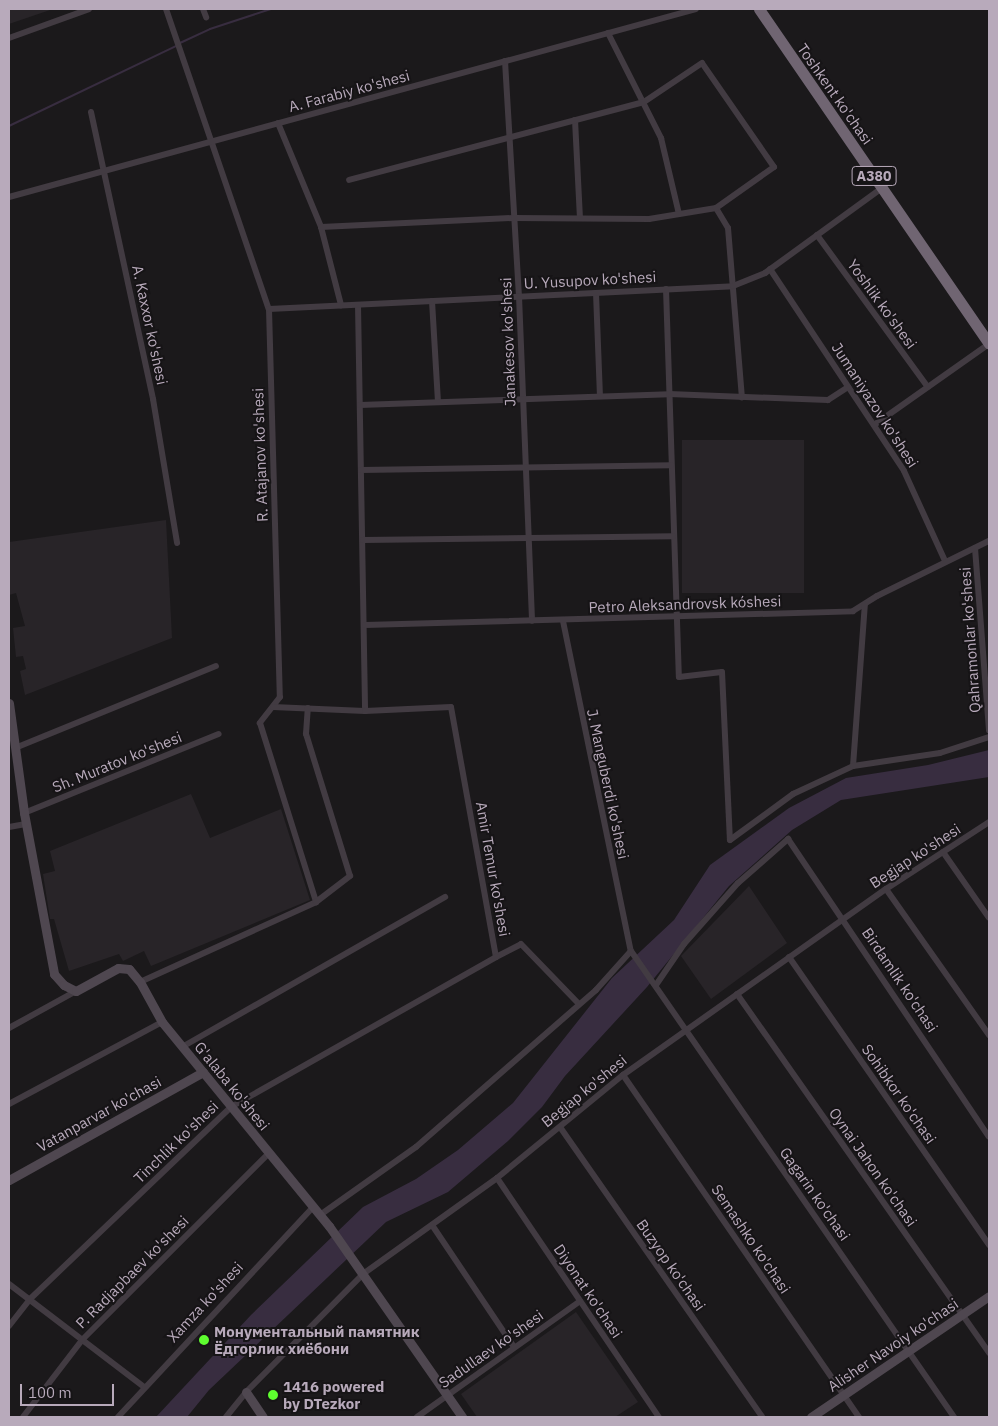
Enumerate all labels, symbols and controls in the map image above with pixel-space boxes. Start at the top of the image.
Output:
street label: Toshkent ko'chasi [793,40,877,148]
street label: A. Farabiy ko'shesi [286,66,412,116]
road number: A380 [852,165,896,188]
street label: Yoshlik ko'shesi [844,256,920,352]
street label: A. Kaxxor ko'shesi [129,264,171,386]
street label: U. Yusupov ko'shesi [523,268,657,292]
street label: Janakesov ko'shesi [497,277,519,407]
street label: Jumaniyazov ko'shesi [828,339,922,471]
street label: R. Atajanov ko'shesi [249,388,271,522]
street label: Qahramonlar ko'shesi [956,566,984,714]
street label: Petro Aleksandrovsk kóshesi [588,592,782,616]
street label: J. Manguberdi ko'shesi [583,707,633,861]
street label: Sh. Muratov ko'shesi [50,728,184,796]
street label: Amir Temur ko'shesi [472,800,514,938]
street label: Begjap ko'shesi [866,820,964,892]
street label: Birdamlik ko'chasi [858,924,942,1036]
street label: G'alaba ko'shesi [191,1038,273,1134]
street label: Sohibkor ko'chasi [858,1041,940,1147]
street label: Begjap ko'shesi [538,1051,630,1131]
street label: Vatanparvar ko'chasi [34,1072,164,1156]
street label: Tinchlik ko'shesi [130,1097,222,1187]
street label: Oynai Jahon ko'chasi [825,1104,921,1230]
street label: Gagarin ko'chasi [776,1144,854,1244]
street label: Semashko ko'chasi [708,1181,794,1297]
street label: P. Radjapbaev ko'shesi [72,1212,192,1332]
street label: Buzyop ko'chasi [633,1216,709,1314]
street label: Diyonat ko'chasi [550,1241,626,1341]
street label: Xamza ko'shesi [163,1258,247,1346]
street label: Alisher Navoiy ko'chasi [824,1295,962,1395]
street label: Sadullaev ko'shesi [435,1306,547,1392]
place label: Монументальный памятник Ёдгорлик хиёбони [214,1322,420,1357]
marker: Монументальный памятник Ёдгорлик хиёбони [198,1334,210,1346]
scale bar [22,1374,116,1406]
place label: 1416 powered by DTezkor [283,1377,384,1412]
text: 100 m [28,1383,72,1402]
marker: 1416 powered by DTezkor [267,1389,279,1401]

